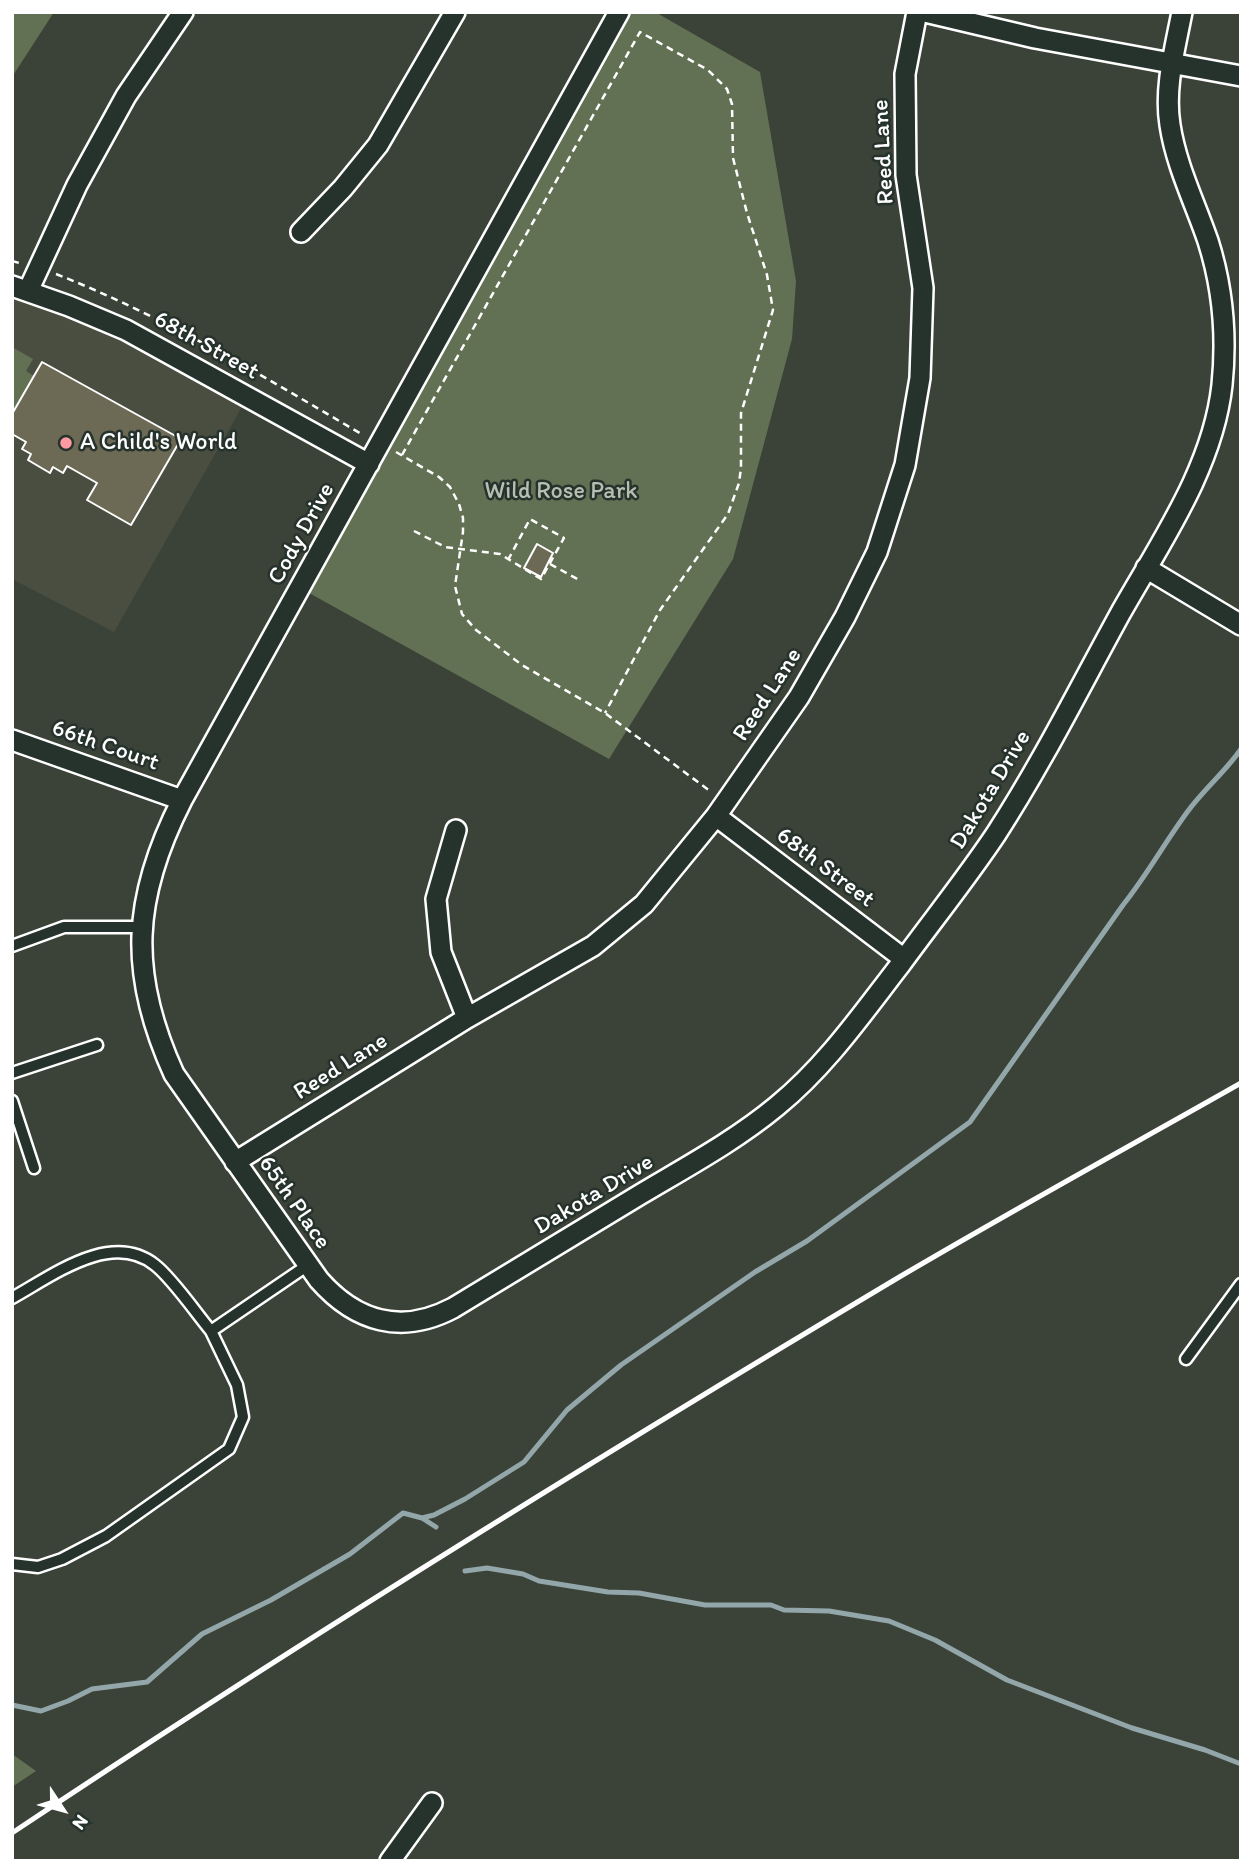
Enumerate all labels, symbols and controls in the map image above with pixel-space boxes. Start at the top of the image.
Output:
street label: Reed Lane [867,99,901,205]
street label: 68th Street [148,305,264,387]
place label: A Child's World [80,429,237,457]
marker: A Child's World [58,435,74,451]
street label: Cody Drive [262,478,342,590]
park label: Wild Rose Park [484,478,638,506]
street label: Reed Lane [727,643,809,747]
street label: 66th Court [48,714,162,778]
street label: Dakota Drive [944,725,1038,855]
street label: 68th Street [770,822,880,914]
street label: Reed Lane [289,1027,393,1107]
street label: Dakota Drive [529,1148,659,1242]
street label: 65th Place [251,1151,337,1255]
north arrow [28,1775,98,1845]
text: N [67,1811,93,1835]

